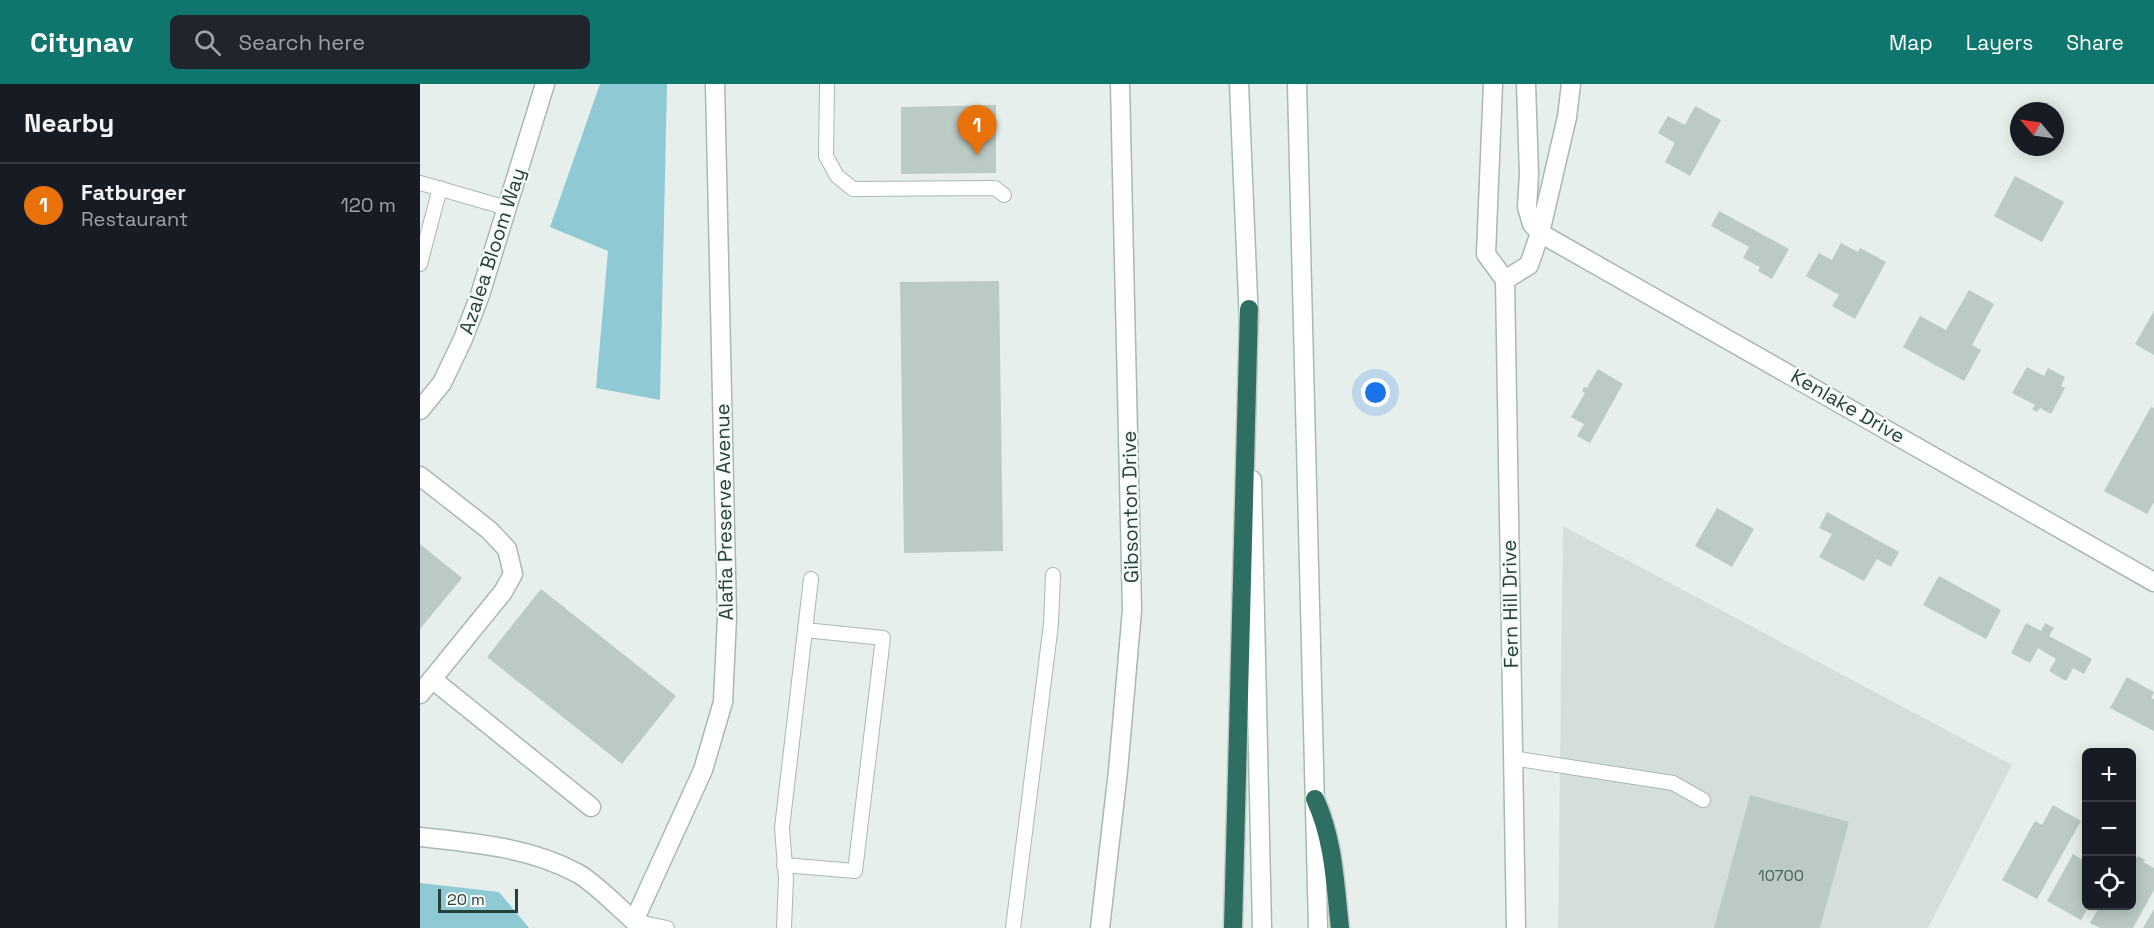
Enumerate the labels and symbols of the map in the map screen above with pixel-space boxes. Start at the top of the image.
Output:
north arrow [2010,102,2064,156]
pin: 1 [958,106,996,155]
street label: Azalea Bloom Way [453,164,531,338]
street label: Kenlake Drive [1786,363,1910,449]
your location [1361,378,1390,407]
street label: Alafia Preserve Avenue [709,403,739,621]
street label: Gibsonton Drive [1116,431,1144,583]
street label: Fern Hill Drive [1496,540,1524,668]
house number: 10700 [1758,865,1804,886]
scale bar [438,886,518,914]

